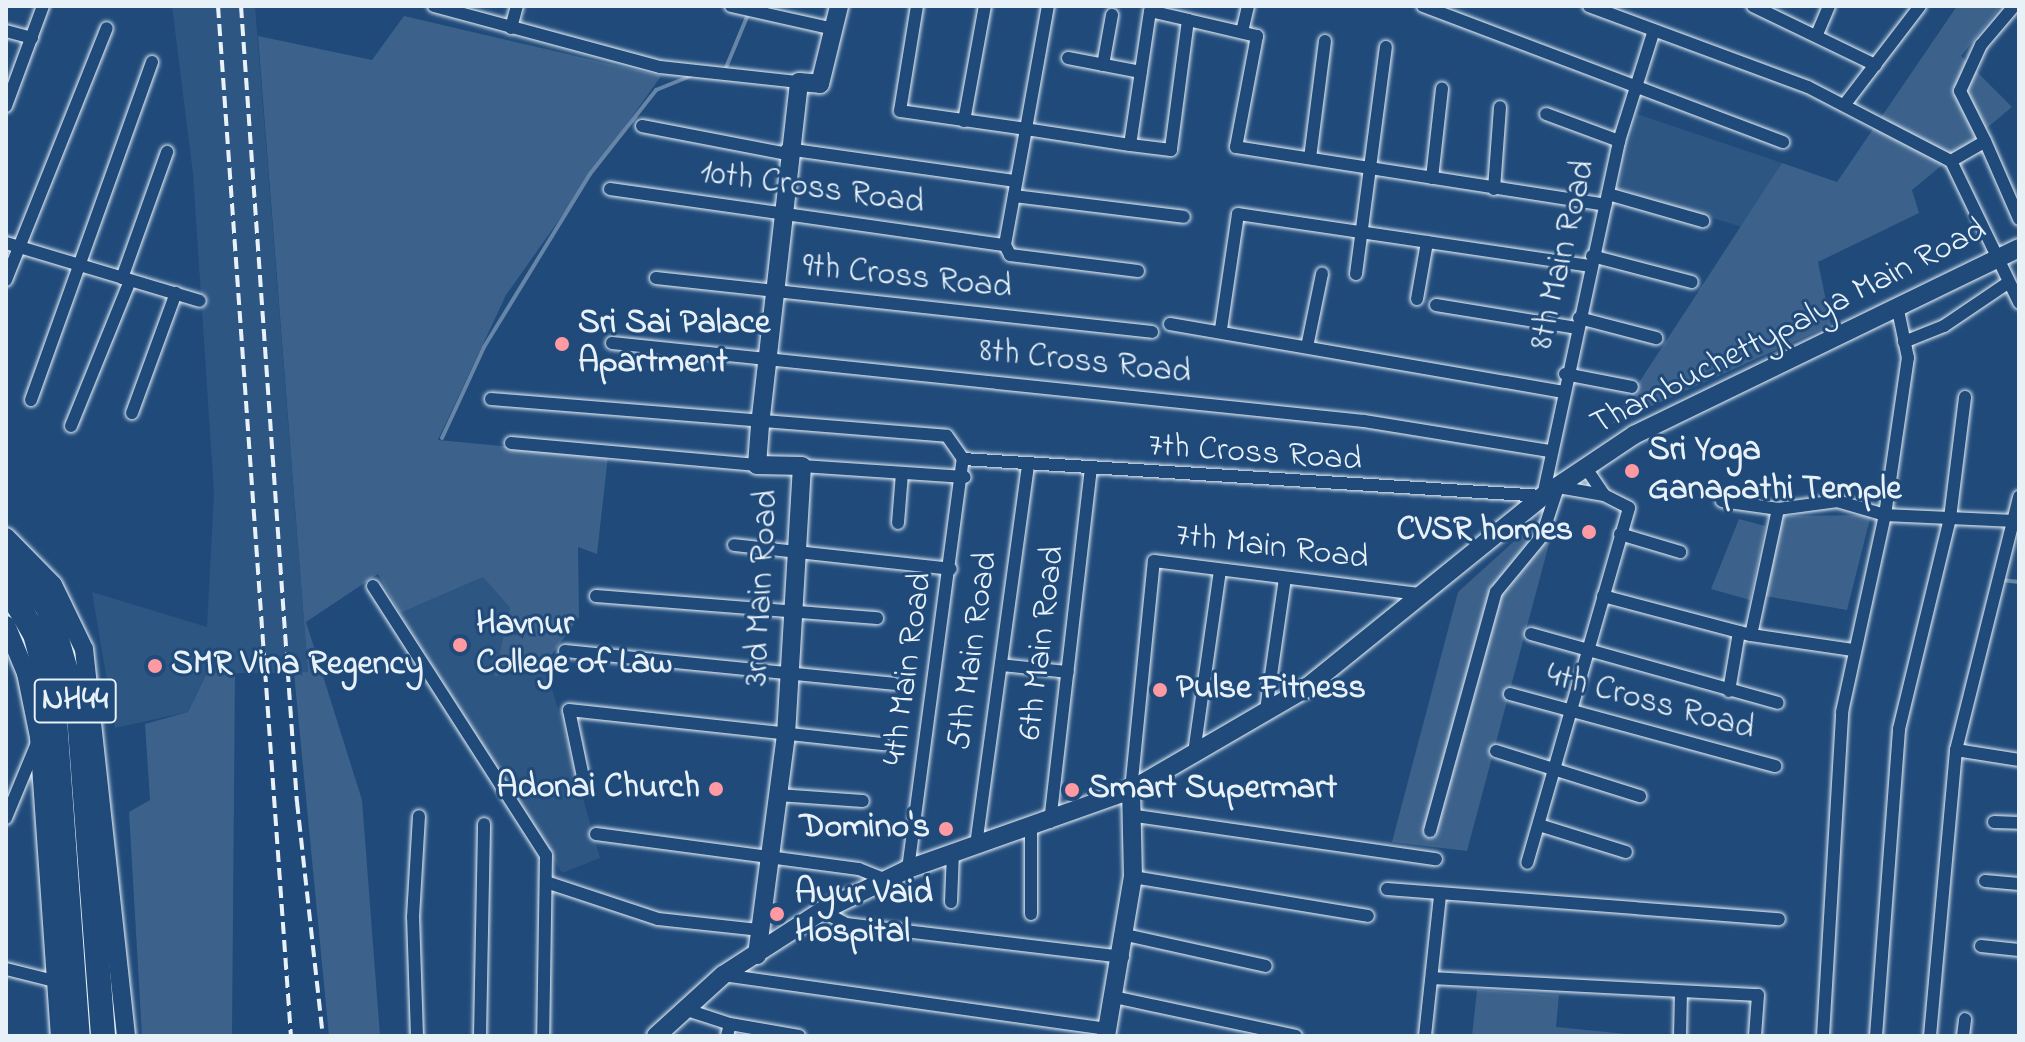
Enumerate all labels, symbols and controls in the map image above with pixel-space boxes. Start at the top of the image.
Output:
street label: 10th Cross Road [697,153,927,225]
street label: 8th Main Road [1522,156,1606,354]
street label: Thambuchettypalya Main Road [1584,210,1994,446]
street label: 9th Cross Road [800,247,1014,309]
place label: Sri Sai Palace Apartment [578,304,770,384]
street label: 8th Cross Road [977,332,1193,394]
marker: Sri Sai Palace Apartment [553,335,571,353]
street label: 7th Cross Road [1147,426,1363,482]
place label: Sri Yoga Ganapathi Temple [1648,431,1901,510]
marker: Sri Yoga Ganapathi Temple [1623,462,1641,480]
street label: 3rd Main Road [737,489,789,687]
place label: CVSR homes [1396,512,1573,552]
street label: 7th Main Road [1173,516,1371,580]
marker: CVSR homes [1580,523,1598,541]
street label: 6th Main Road [1011,544,1075,742]
street label: 5th Main Road [940,549,1008,753]
street label: 4th Main Road [875,570,943,768]
place label: Havnur College of Law [476,605,672,684]
marker: Havnur College of Law [451,636,469,654]
place label: SMR Vina Regency [171,646,424,686]
street label: 4th Cross Road [1541,656,1759,750]
marker: SMR Vina Regency [146,657,164,675]
place label: Pulse Fitness [1176,670,1366,710]
road number: NH44 [33,673,117,729]
marker: Pulse Fitness [1151,681,1169,699]
place label: Adonai Church [497,769,700,809]
place label: Smart Supermart [1088,770,1337,810]
marker: Adonai Church [707,780,725,798]
marker: Smart Supermart [1063,781,1081,799]
place label: Domino's [800,809,930,849]
marker: Domino's [937,820,955,838]
place label: Ayur Vaid Hospital [795,874,933,954]
marker: Ayur Vaid Hospital [766,903,788,925]

